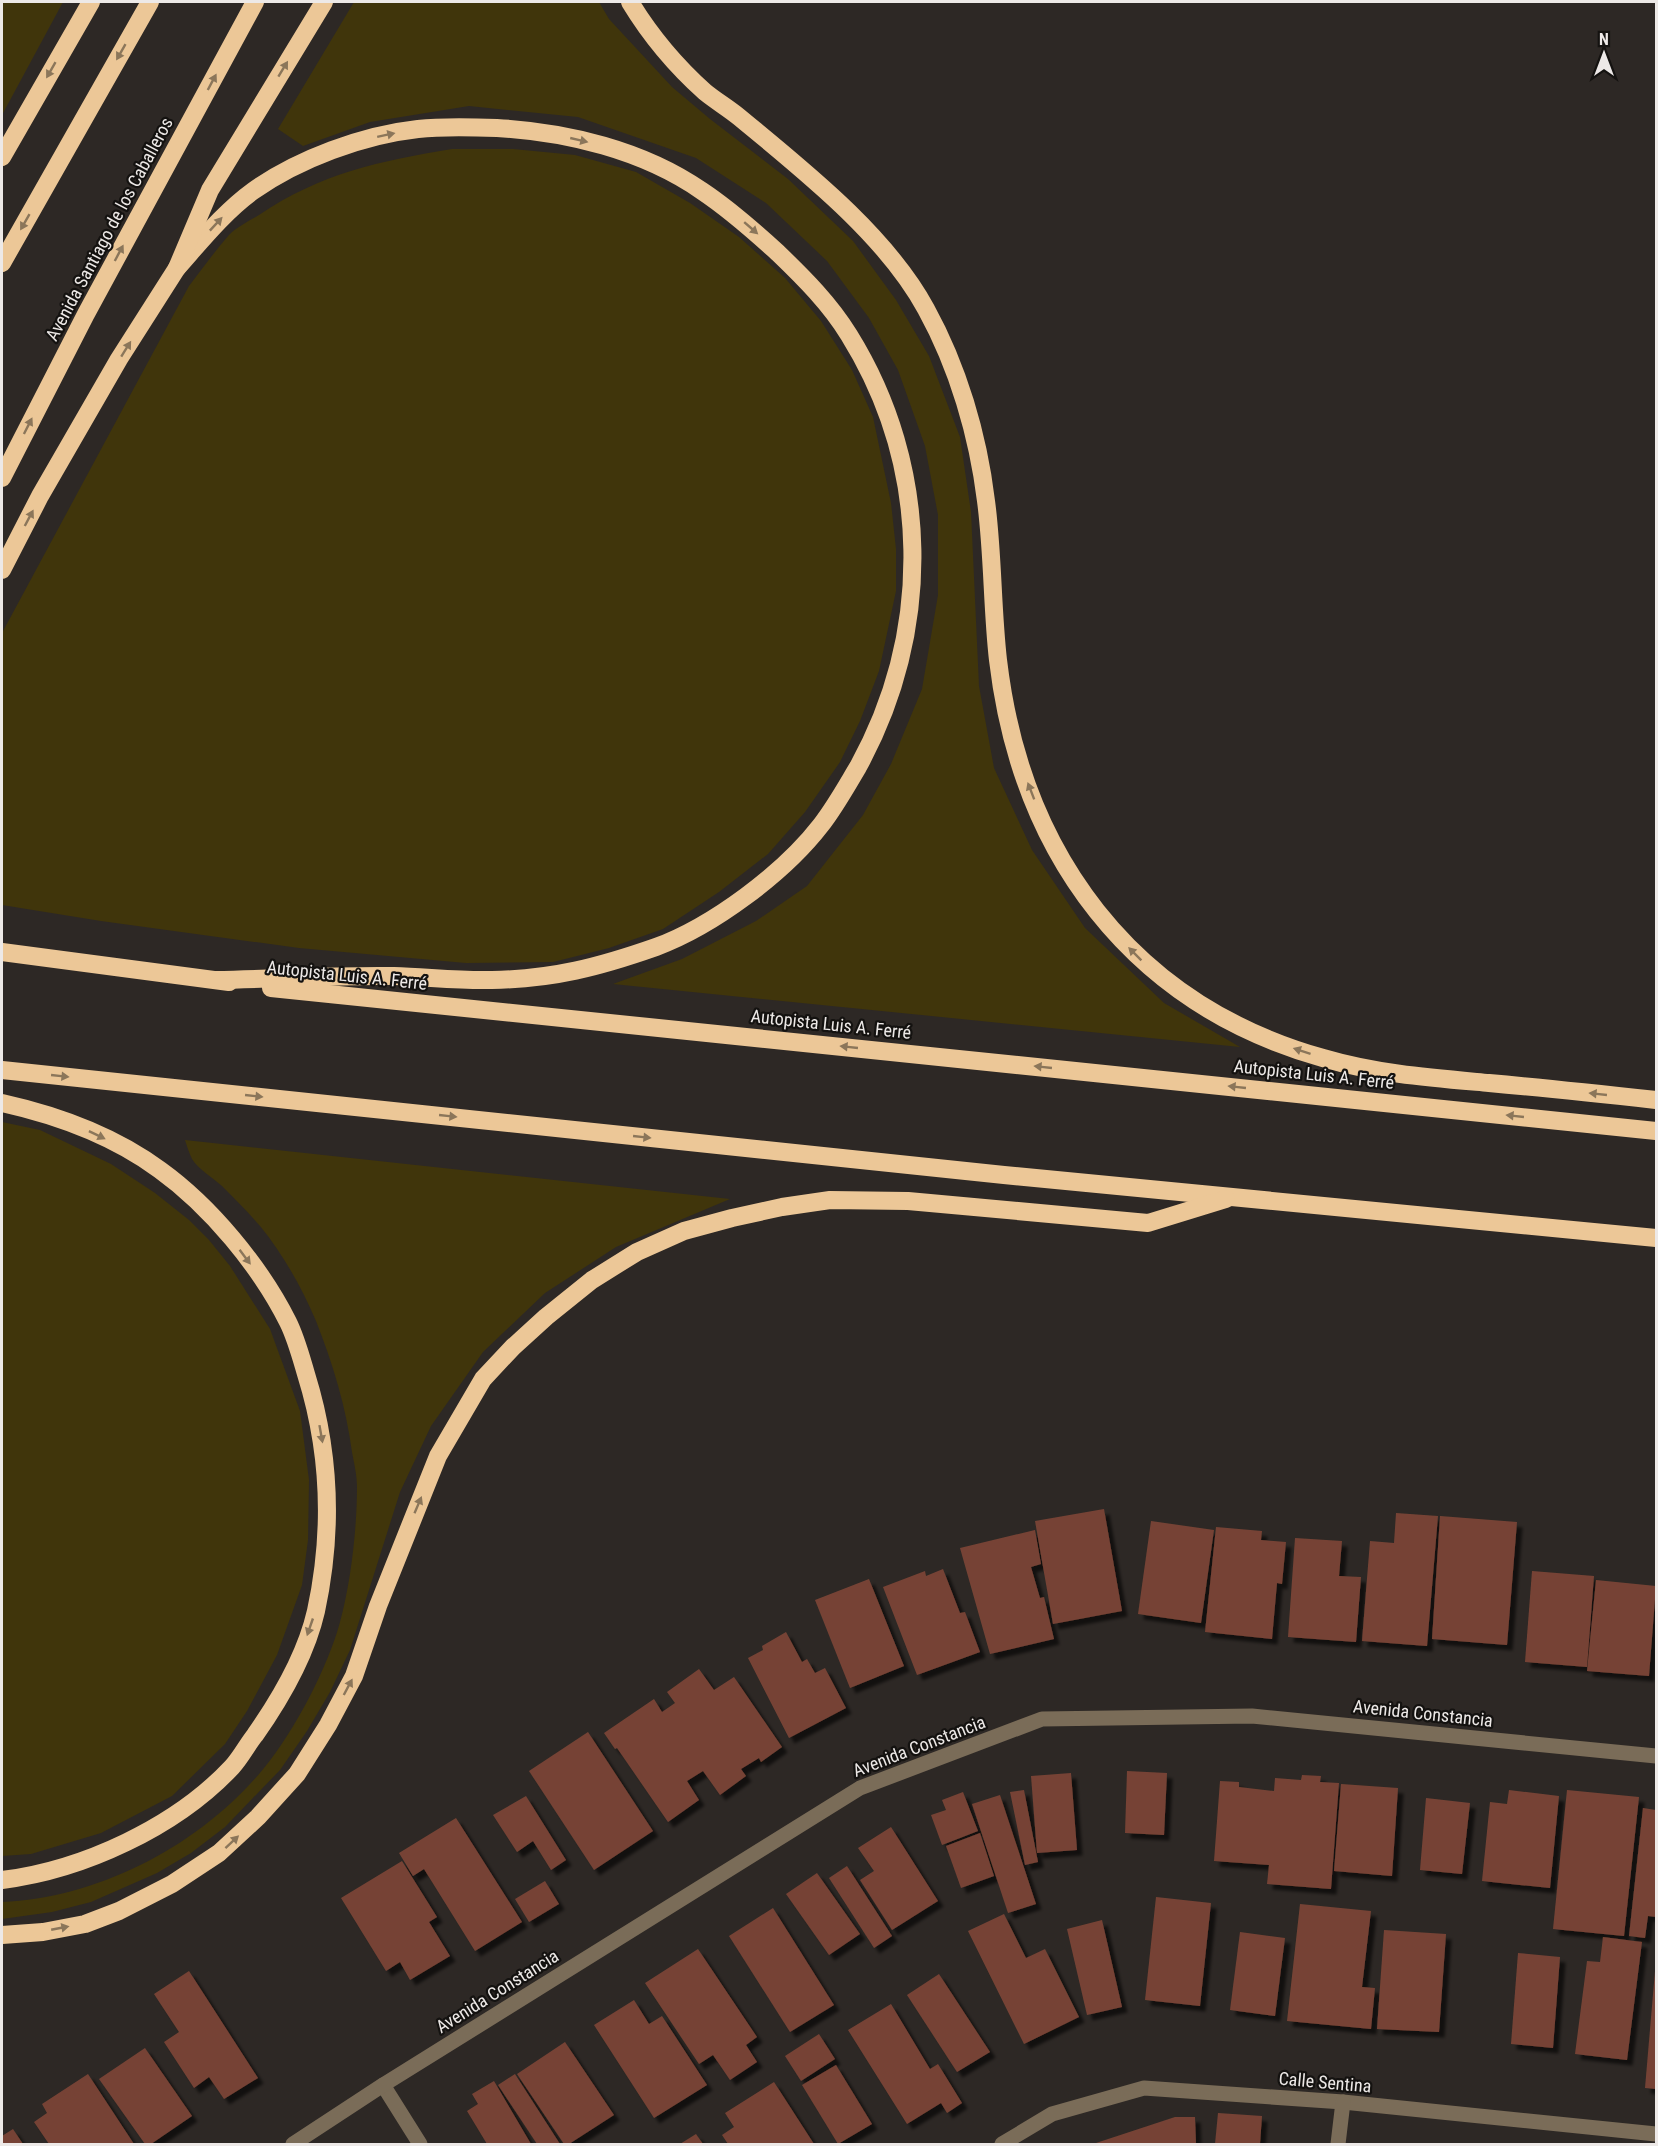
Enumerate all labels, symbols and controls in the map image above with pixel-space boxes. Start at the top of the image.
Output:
north arrow [1574,24,1634,84]
text: N [1599,30,1609,49]
one-way arrow [116,44,126,61]
one-way arrow [278,61,289,77]
one-way arrow [46,62,56,79]
one-way arrow [207,73,217,90]
street label: Avenida Santiago de los Caballeros [41,114,177,344]
one-way arrow [377,130,396,139]
one-way arrow [570,135,588,145]
one-way arrow [20,214,30,231]
one-way arrow [209,217,223,232]
one-way arrow [743,221,758,235]
one-way arrow [114,244,124,261]
one-way arrow [120,341,131,357]
one-way arrow [23,417,33,434]
one-way arrow [24,509,34,526]
one-way arrow [1025,782,1035,800]
one-way arrow [1129,947,1143,961]
street label: Autopista Luis A. Ferré [266,956,428,994]
street label: Autopista Luis A. Ferré [750,1005,912,1043]
one-way arrow [840,1043,859,1052]
one-way arrow [1293,1046,1311,1056]
street label: Autopista Luis A. Ferré [1233,1055,1395,1093]
one-way arrow [1034,1062,1053,1072]
one-way arrow [50,1071,69,1081]
one-way arrow [1228,1083,1247,1092]
one-way arrow [1589,1089,1608,1099]
one-way arrow [244,1091,263,1101]
one-way arrow [438,1111,457,1121]
one-way arrow [1505,1112,1524,1121]
one-way arrow [88,1130,105,1139]
one-way arrow [632,1132,651,1142]
one-way arrow [239,1249,252,1265]
one-way arrow [317,1425,326,1444]
one-way arrow [414,1496,423,1514]
one-way arrow [305,1618,315,1636]
one-way arrow [343,1678,353,1695]
street label: Avenida Constancia [1352,1695,1494,1731]
street label: Avenida Constancia [850,1711,988,1781]
one-way arrow [224,1835,239,1849]
one-way arrow [50,1923,69,1932]
street label: Avenida Constancia [432,1945,562,2037]
street label: Calle Sentina [1278,2067,1372,2097]

